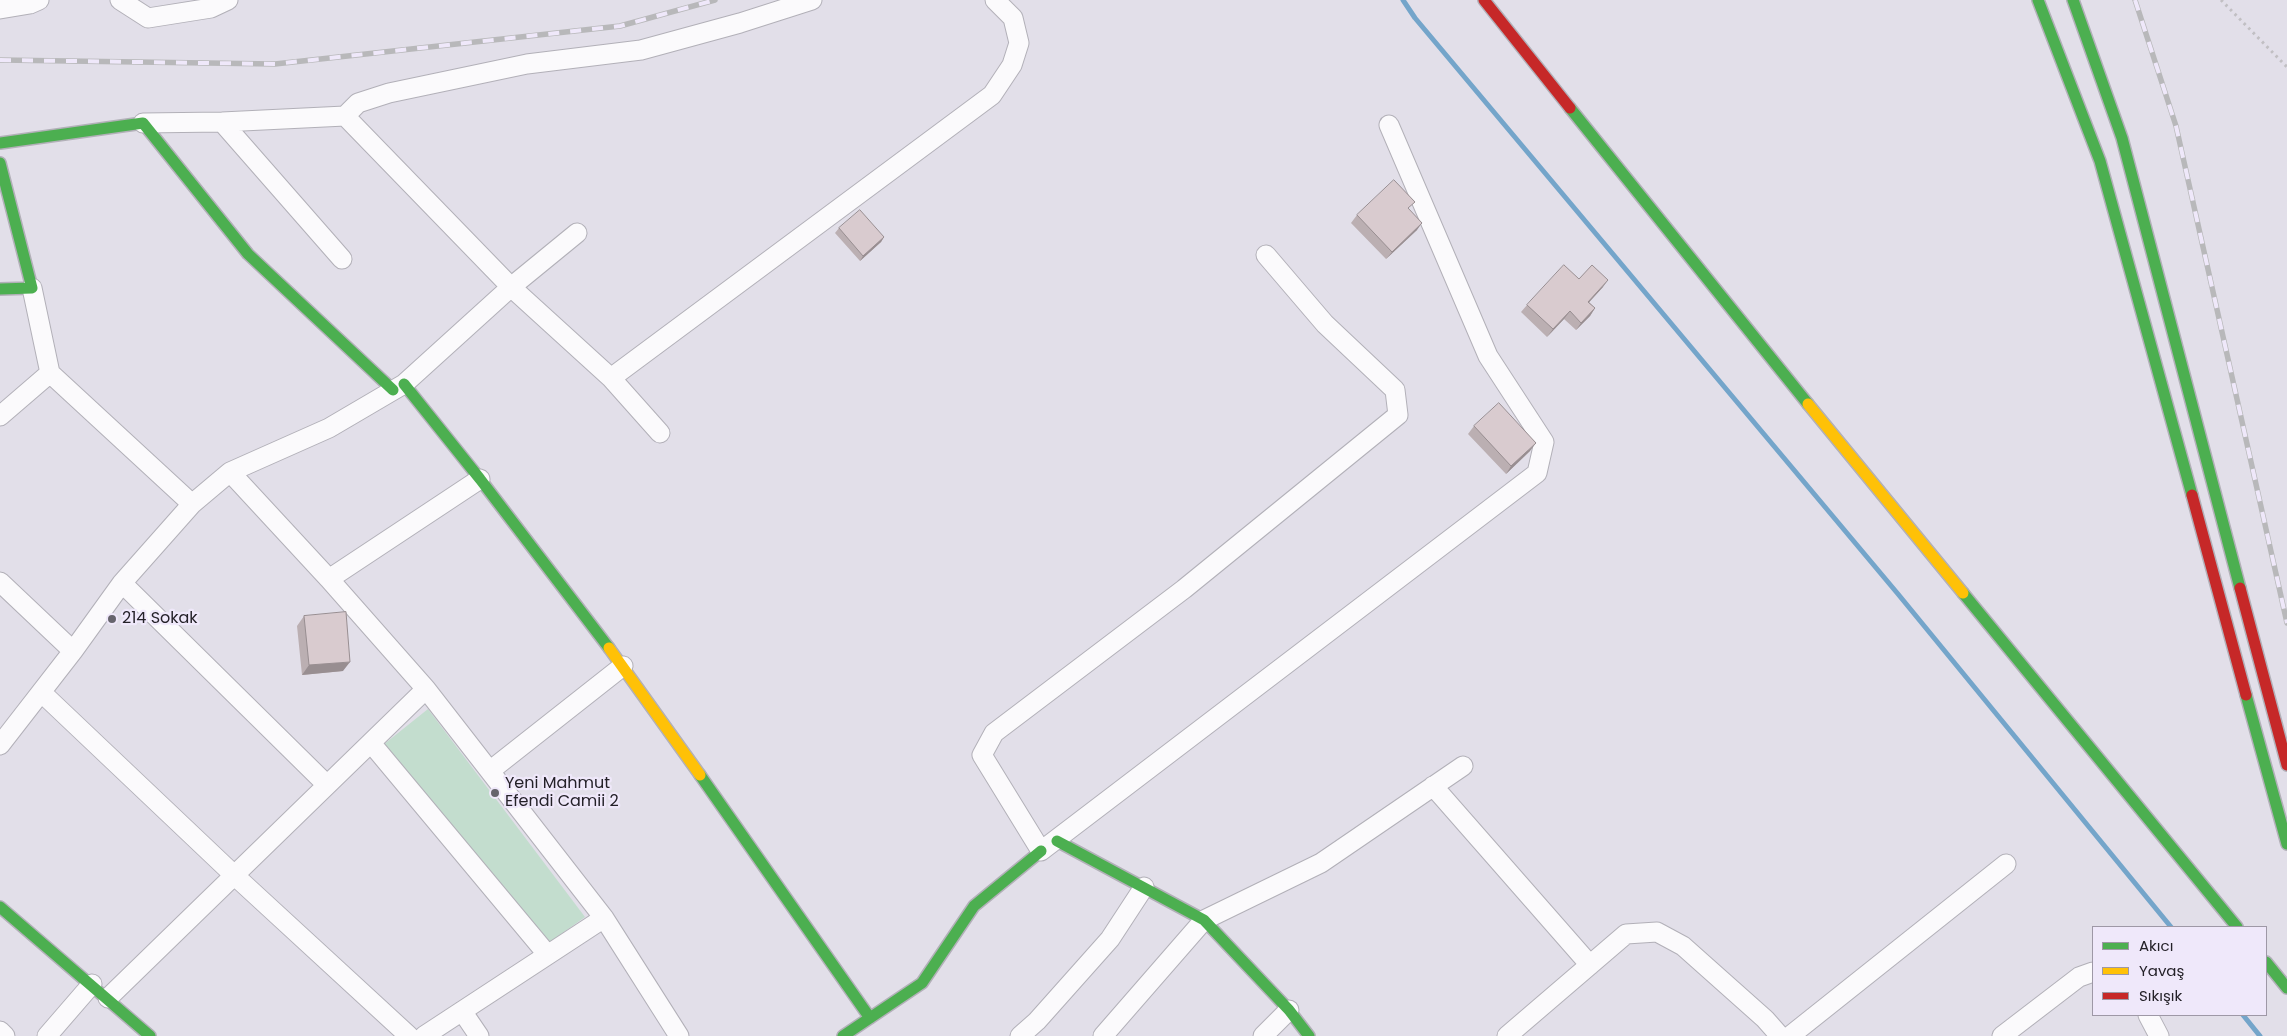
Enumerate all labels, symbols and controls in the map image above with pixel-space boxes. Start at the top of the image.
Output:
place label: 214 Sokak [122,609,198,629]
marker: 214 Sokak [106,613,118,625]
place label: Yeni Mahmut Efendi Camii 2 [505,774,619,812]
marker: Yeni Mahmut Efendi Camii 2 [489,787,501,799]
legend [2092,926,2267,1016]
text: Akıcı [2139,935,2173,956]
text: Yavaş [2139,960,2184,981]
text: Sıkışık [2139,985,2182,1006]

